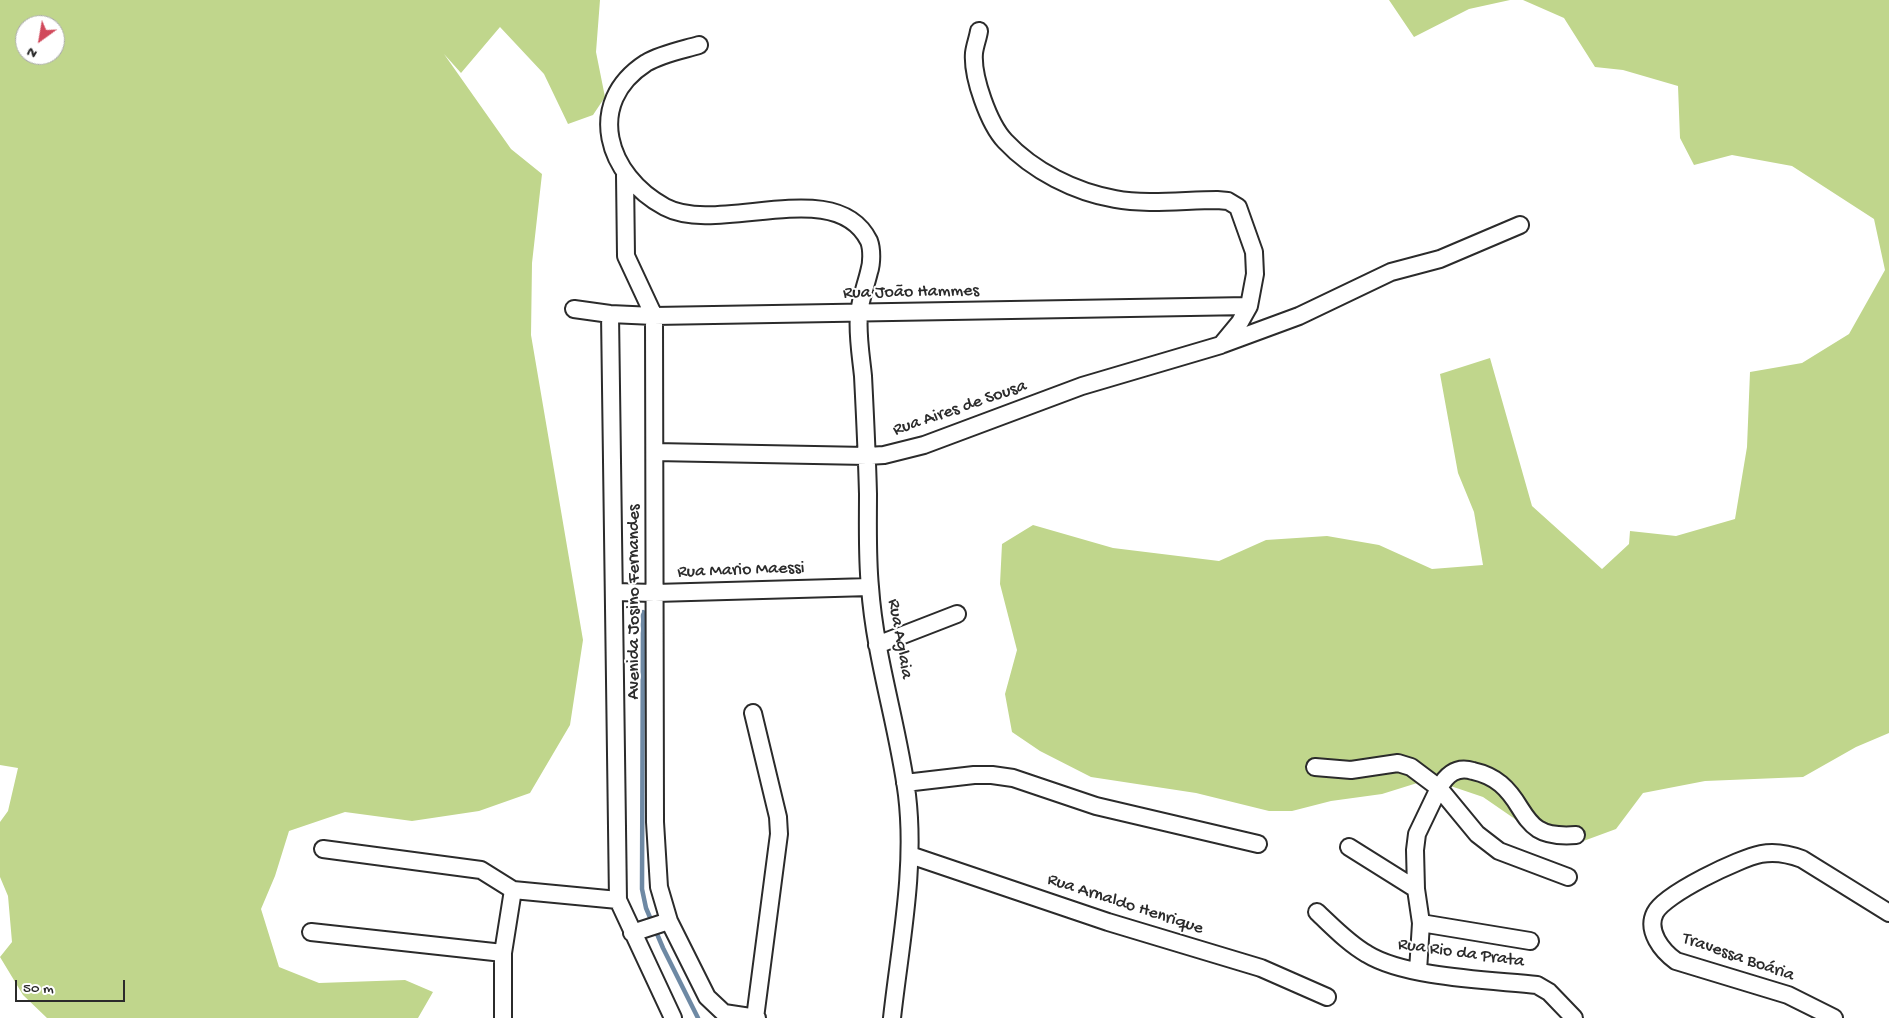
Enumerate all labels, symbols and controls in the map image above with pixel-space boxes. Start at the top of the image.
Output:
north arrow [15,15,65,65]
text: N [24,43,41,62]
street label: Rua João Hammes [843,281,979,305]
street label: Rua Aires de Sousa [890,376,1030,442]
street label: Avenida Josino Fernandes [624,504,646,700]
street label: Rua Mario Maessi [677,558,805,584]
street label: Rua Aglaia [881,597,917,681]
street label: Rua Arnaldo Henrique [1044,870,1206,940]
street label: Travessa Boária [1679,929,1797,987]
street label: Rua Rio da Prata [1396,934,1526,974]
scale bar [18,970,128,1002]
text: 50 m [23,980,54,998]

